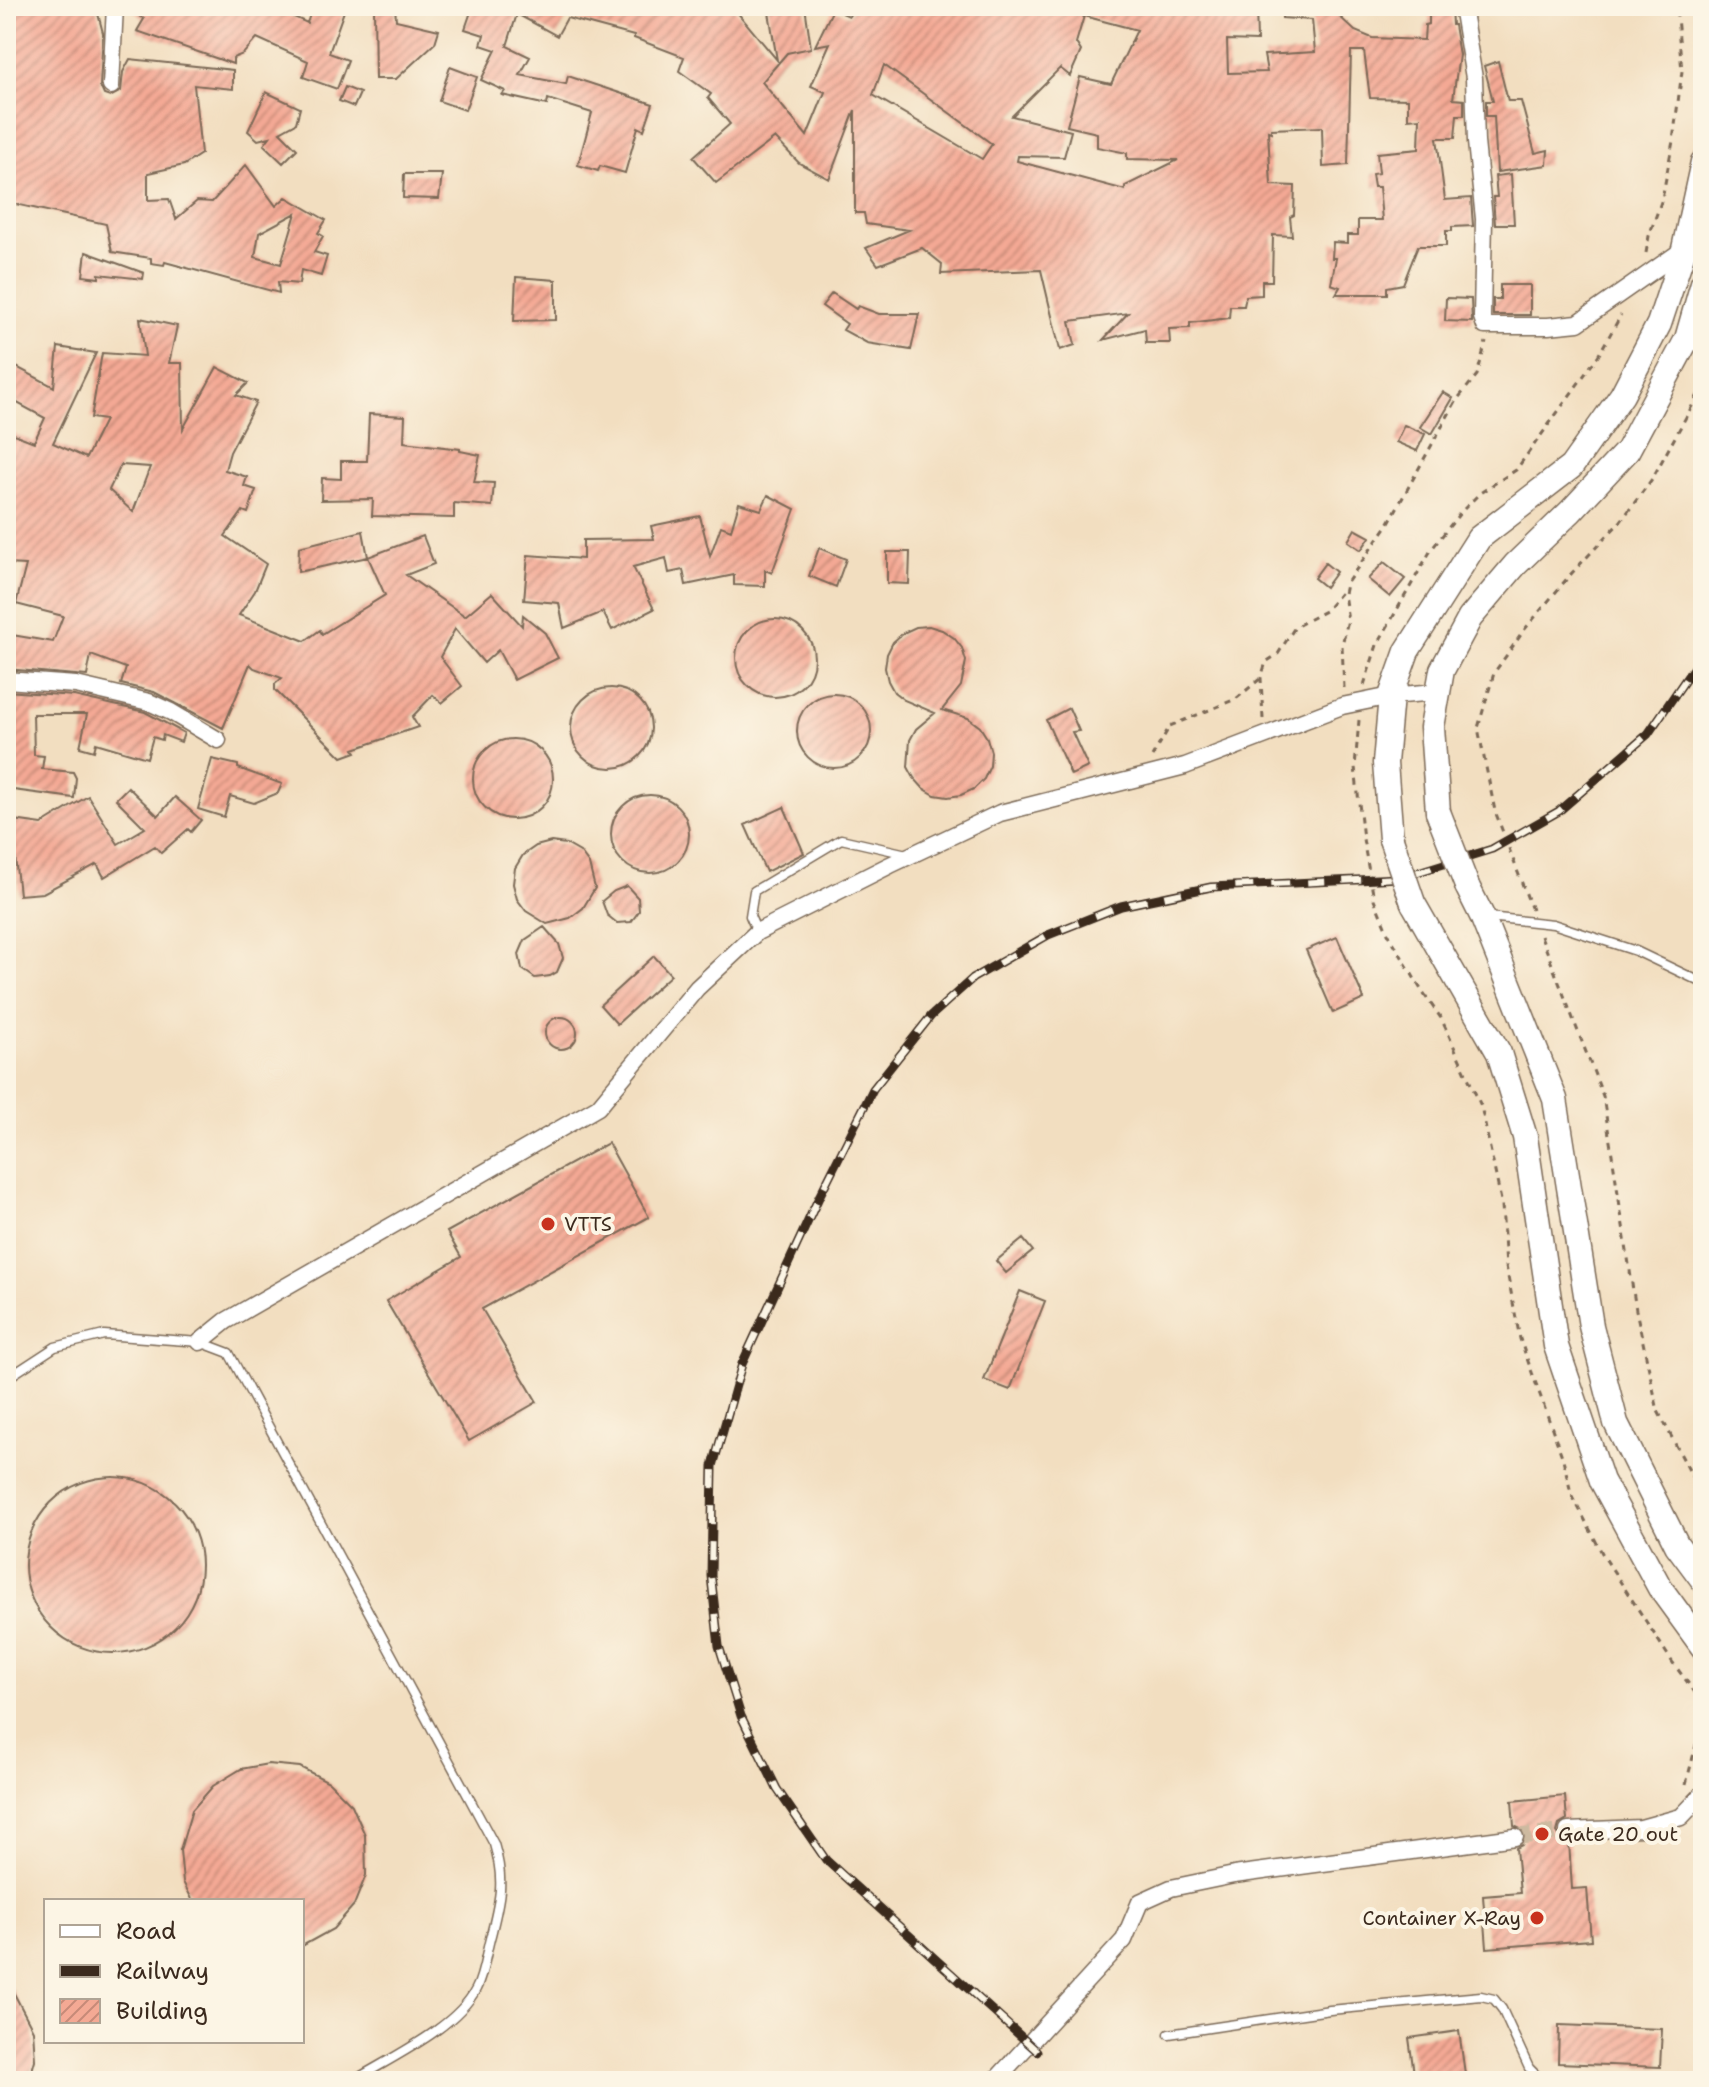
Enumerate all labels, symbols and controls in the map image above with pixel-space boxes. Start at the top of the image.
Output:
place label: VTTS [564,1211,612,1237]
marker: VTTS [539,1215,557,1233]
place label: Gate 20 out [1558,1821,1678,1847]
marker: Gate 20 out [1533,1825,1551,1843]
legend [44,1899,304,2043]
place label: Container X-Ray [1363,1905,1521,1931]
marker: Container X-Ray [1528,1909,1546,1927]
text: Road [116,1915,176,1947]
text: Railway [116,1955,209,1987]
text: Building [116,1995,208,2027]

